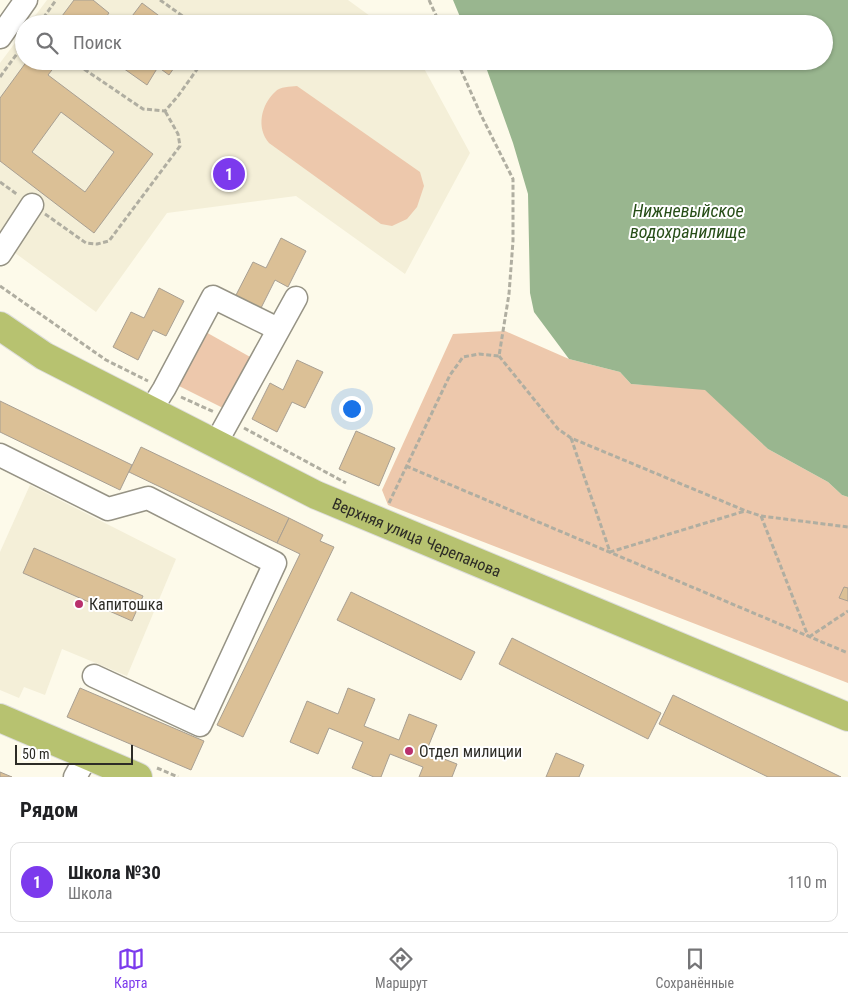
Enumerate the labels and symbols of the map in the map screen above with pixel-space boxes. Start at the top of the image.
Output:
pin: 1 [213,155,245,193]
water label: Нижневыйское водохранилище [630,200,746,242]
your location [339,396,365,422]
street label: Верхняя улица Черепанова [330,494,504,581]
place label: Капитошка [89,595,163,614]
marker: Капитошка [73,598,85,610]
scale bar [15,742,132,765]
place label: Отдел милиции [419,742,522,761]
marker: Отдел милиции [403,745,415,757]

